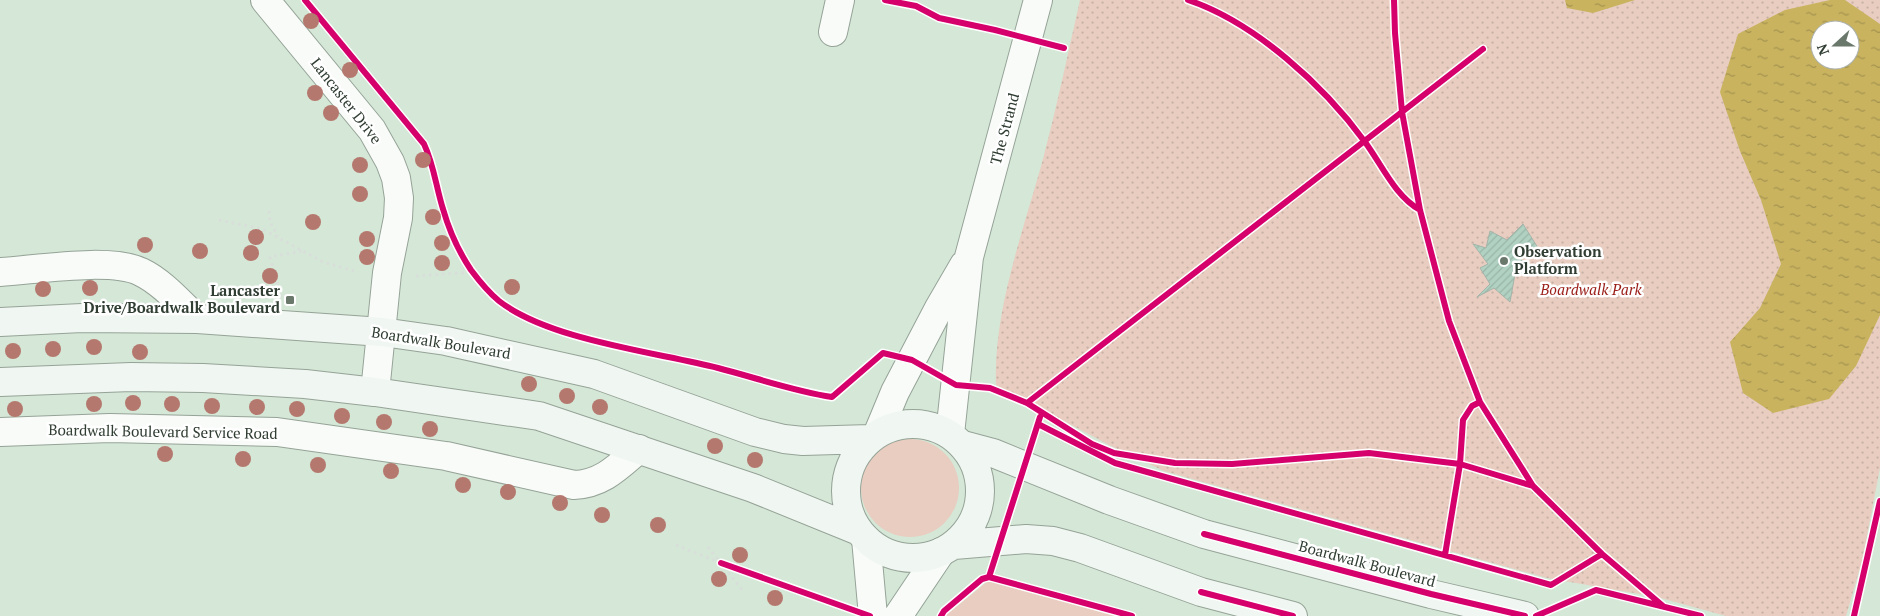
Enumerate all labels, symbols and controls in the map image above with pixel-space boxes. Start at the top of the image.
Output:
north arrow [1810,20,1860,70]
text: N [1811,41,1833,58]
street label: Lancaster Drive [307,53,387,148]
street label: The Strand [985,91,1023,167]
place label: Observation Platform [1514,241,1602,278]
marker: Observation Platform [1498,255,1510,267]
park label: Boardwalk Park [1539,279,1642,299]
place label: Lancaster Drive/Boardwalk Boulevard [83,280,281,317]
marker: Lancaster Drive/Boardwalk Boulevard [284,294,296,306]
street label: Boardwalk Boulevard [370,321,512,363]
street label: Boardwalk Boulevard Service Road [48,419,278,443]
street label: Boardwalk Boulevard [1297,535,1438,591]

